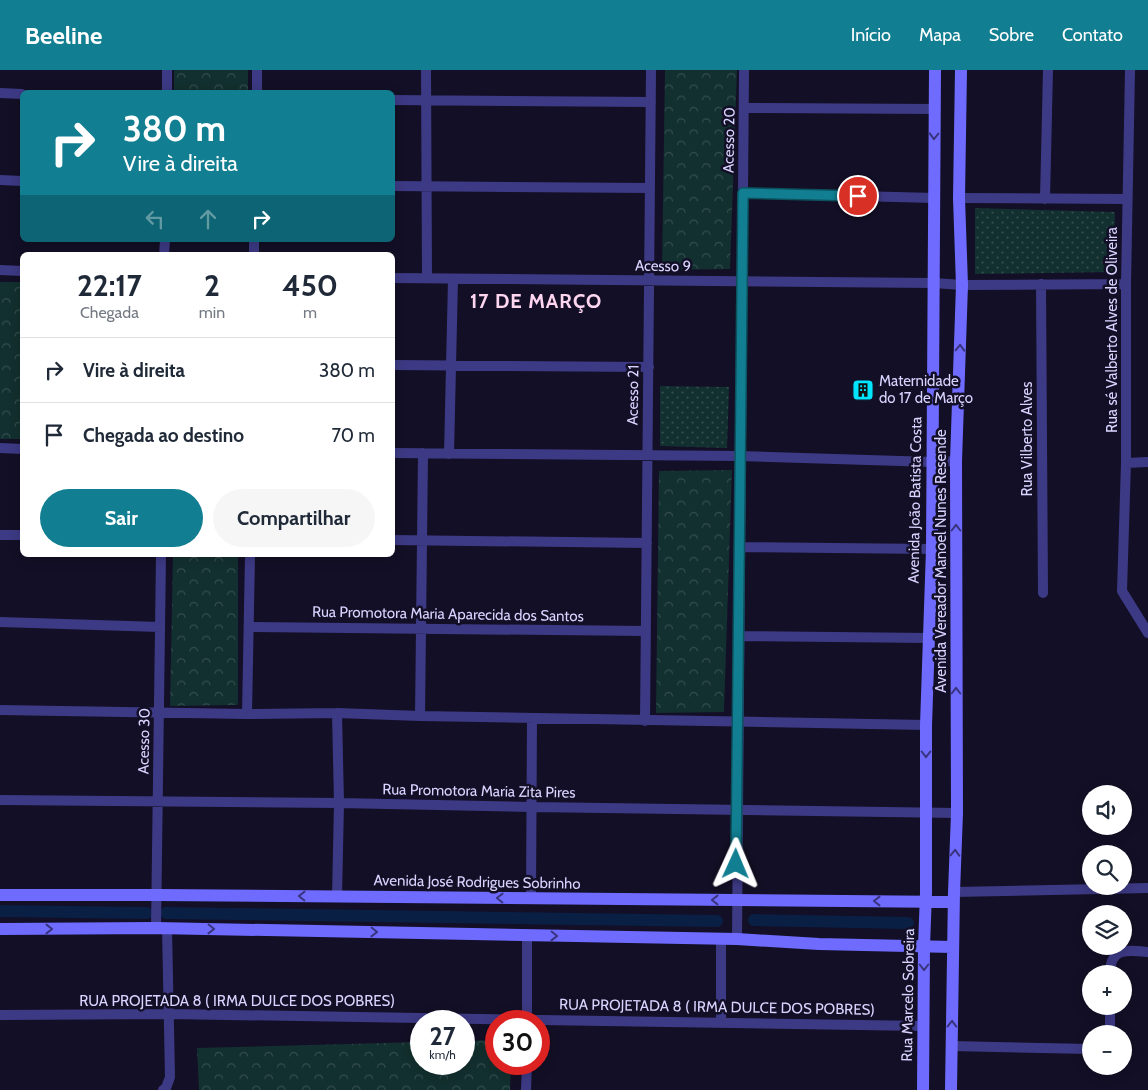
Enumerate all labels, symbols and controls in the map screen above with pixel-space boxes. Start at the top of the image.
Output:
text: Beeline [25,21,102,50]
text: Início [851,24,891,46]
text: Mapa [919,24,961,46]
text: Sobre [989,24,1034,46]
text: Contato [1062,24,1123,46]
text: 380 m [123,107,226,150]
street label: Acesso 20 [719,107,739,173]
icon: right [40,110,105,175]
one-way arrow [929,132,939,140]
text: Vire à direita [123,150,238,177]
pin [837,175,879,217]
icon: arrive [844,182,872,210]
icon: left [141,205,169,233]
icon: ahead [194,205,222,233]
icon: right [247,205,275,233]
street label: Rua sé Valberto Alves de Oliveira [1103,226,1121,433]
street label: Acesso 9 [635,257,691,275]
text: 22:17 [77,267,142,304]
text: 2 [204,267,220,304]
text: 450 [282,267,338,304]
district label: 17 DE MARÇO [470,289,602,313]
text: Chegada [80,303,139,322]
text: min [199,303,225,322]
text: m [303,303,317,322]
one-way arrow [954,344,965,352]
icon: right [40,356,68,384]
text: Vire à direita [83,359,185,382]
text: 380 m [319,359,375,382]
street label: Acesso 21 [623,365,643,425]
place label: Maternidade do 17 de Março [879,372,973,407]
building icon: Maternidade do 17 de Março [851,378,875,402]
street label: Rua Vilberto Alves [1018,382,1036,496]
street label: Avenida João Batista Costa [905,416,925,583]
icon: arrive [40,421,68,449]
text: Chegada ao destino [83,424,244,447]
text: 70 m [331,424,375,447]
street label: Avenida Vereador Manoel Nunes Resende [932,429,950,693]
button: Sair [40,489,203,547]
button: Compartilhar [213,489,375,547]
one-way arrow [951,524,961,532]
street label: Rua Promotora Maria Aparecida dos Santos [312,603,584,625]
one-way arrow [951,686,962,694]
street label: Acesso 30 [134,708,154,774]
one-way arrow [921,750,931,758]
street label: Rua Promotora Maria Zita Pires [382,780,576,802]
map controls [1082,785,1132,1075]
button: sound [1082,785,1132,835]
position arrow [709,837,761,889]
button: search [1082,845,1132,895]
one-way arrow [950,849,961,857]
street label: Avenida José Rodrigues Sobrinho [373,871,581,893]
one-way arrow [298,891,306,901]
one-way arrow [495,893,503,903]
one-way arrow [710,895,718,905]
one-way arrow [873,896,880,906]
button: layers [1082,905,1132,955]
one-way arrow [45,924,53,934]
one-way arrow [208,924,215,934]
one-way arrow [370,927,378,938]
street label: Rua Marcelo Sobreira [898,927,918,1062]
one-way arrow [550,931,558,941]
one-way arrow [919,964,929,971]
button: + [1082,965,1132,1015]
street label: RUA PROJETADA 8 ( IRMA DULCE DOS POBRES) [79,992,395,1010]
street label: RUA PROJETADA 8 ( IRMA DULCE DOS POBRES) [559,995,875,1019]
speed limit sign: 30 [485,1010,550,1075]
one-way arrow [946,1020,957,1028]
text: 27 [430,1021,455,1051]
button: − [1082,1025,1132,1075]
text: km/h [429,1047,456,1062]

